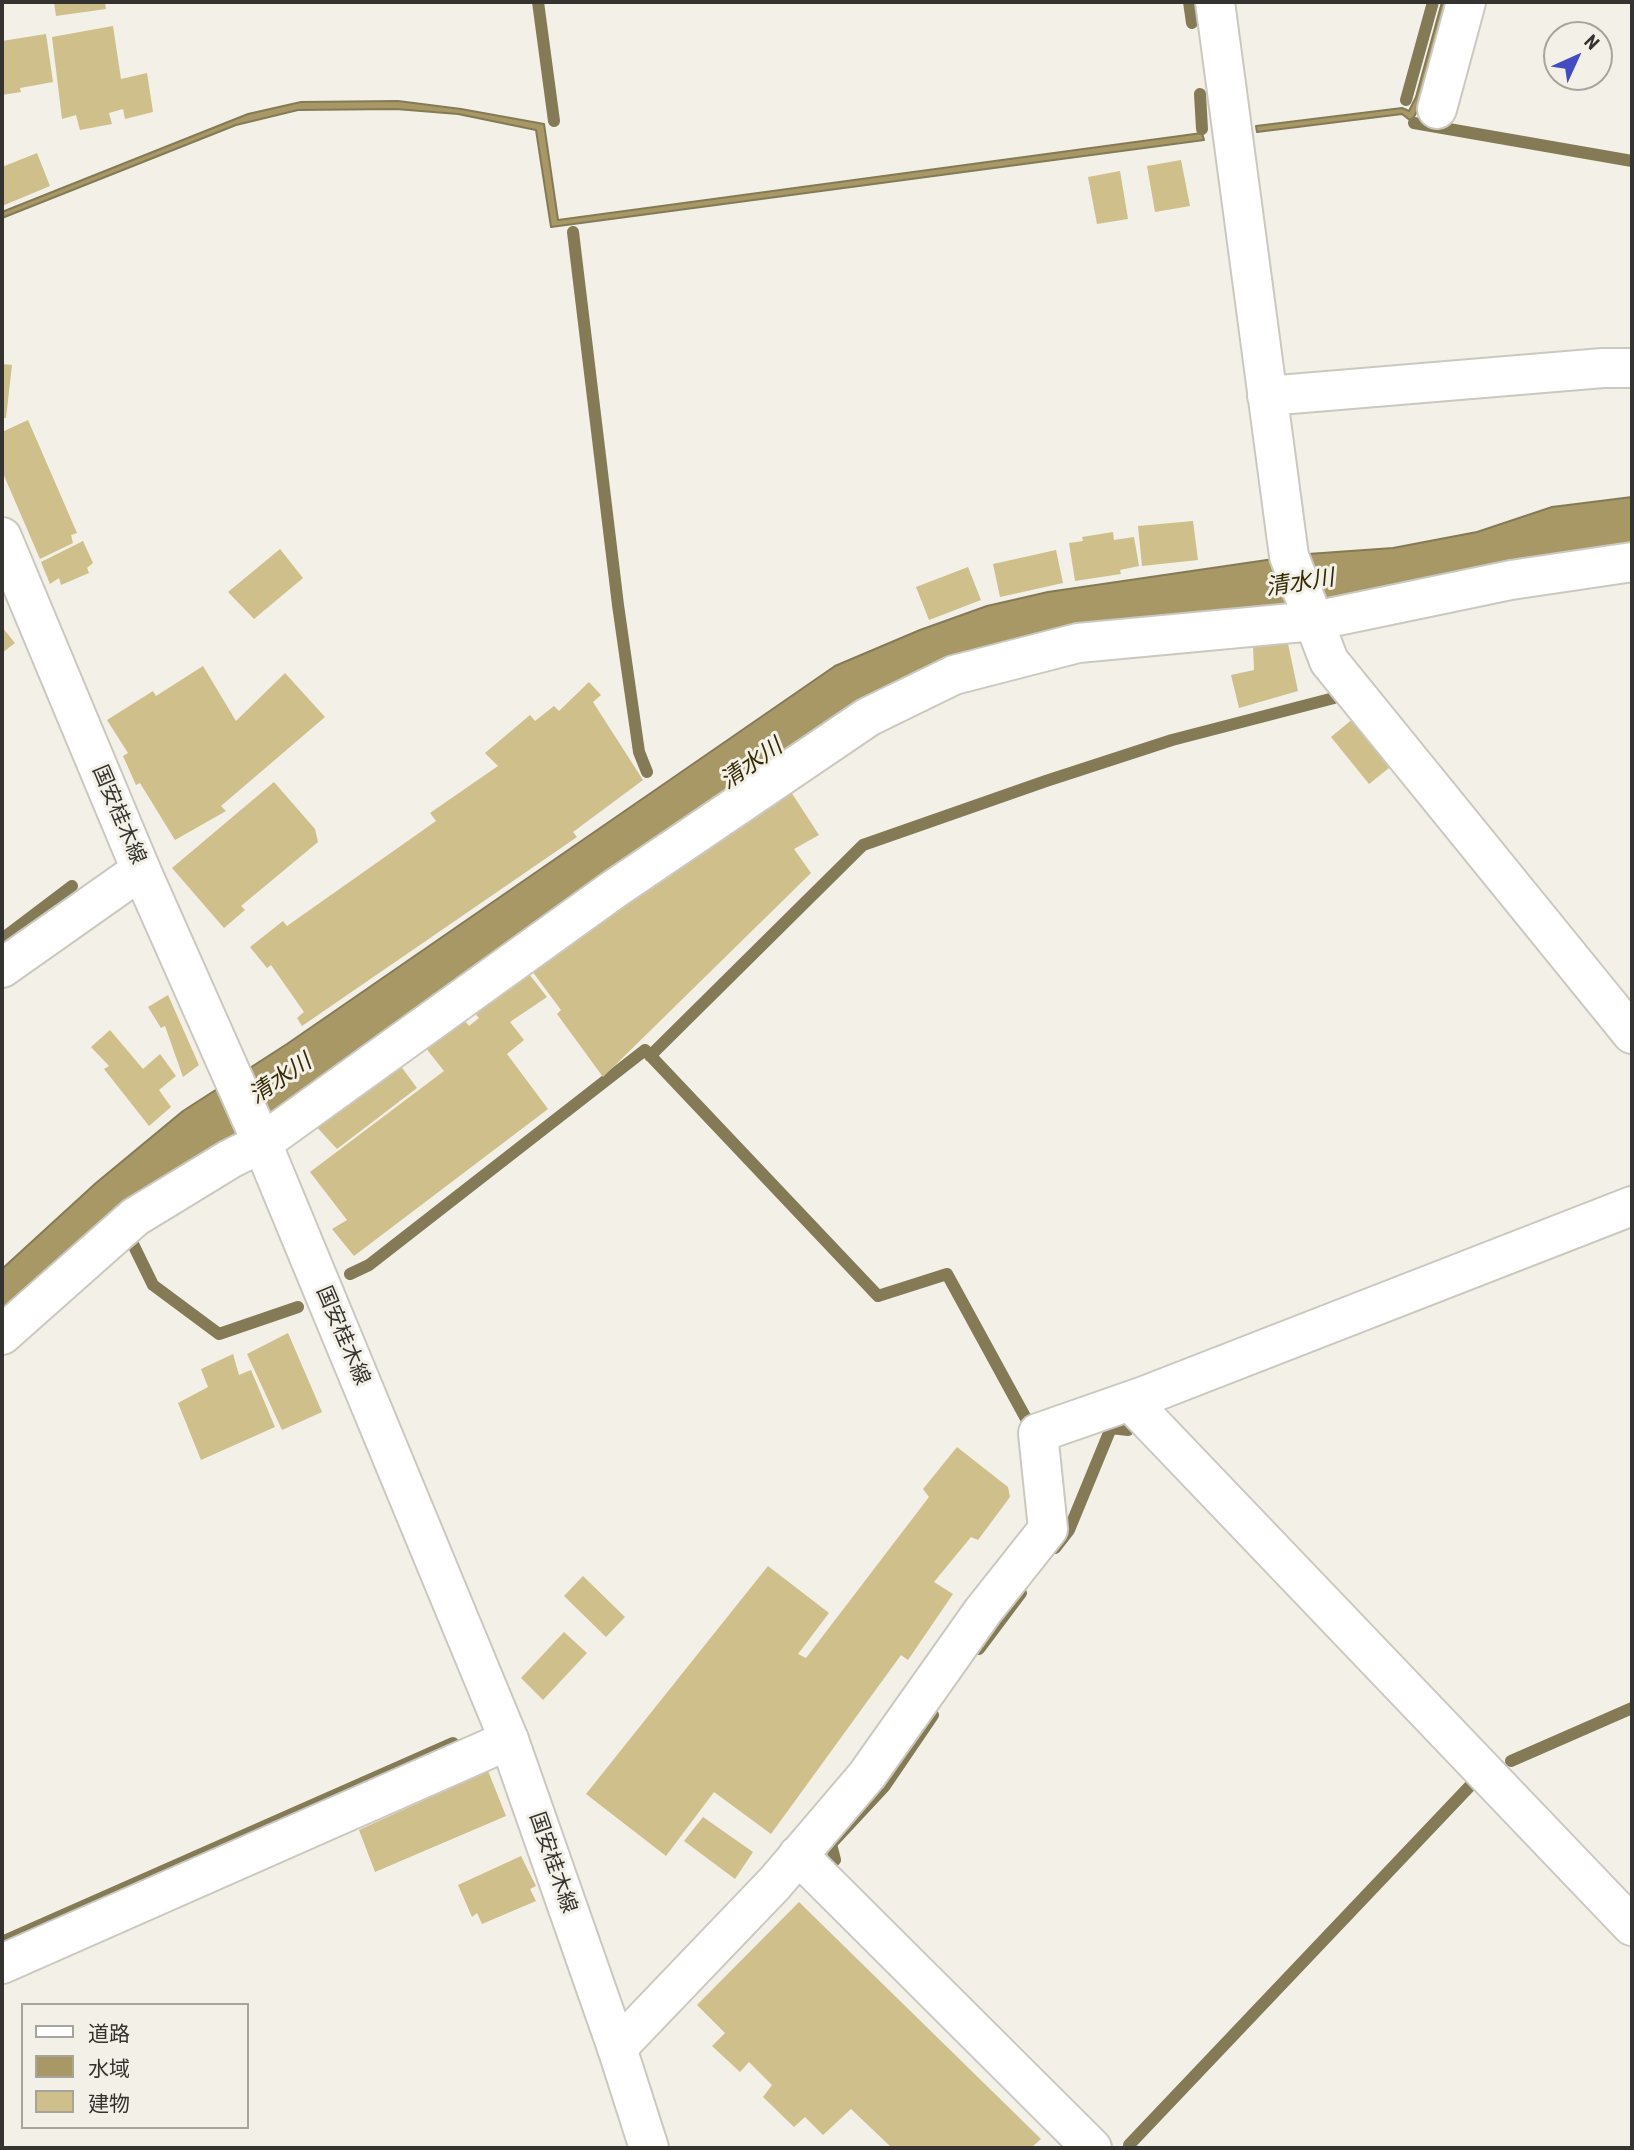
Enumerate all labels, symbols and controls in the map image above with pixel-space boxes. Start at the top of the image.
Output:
north arrow [1543,21,1613,91]
text: N [1580,30,1604,54]
water label: 清水川 [1264,565,1336,603]
water label: 清水川 [716,734,788,796]
street label: 国安桂木線 [86,762,150,868]
water label: 清水川 [245,1049,317,1111]
street label: 国安桂木線 [310,1283,374,1389]
street label: 国安桂木線 [523,1809,581,1917]
legend [21,2003,248,2129]
text: 道路 [88,2022,130,2046]
text: 水域 [88,2057,130,2081]
text: 建物 [88,2092,130,2116]

